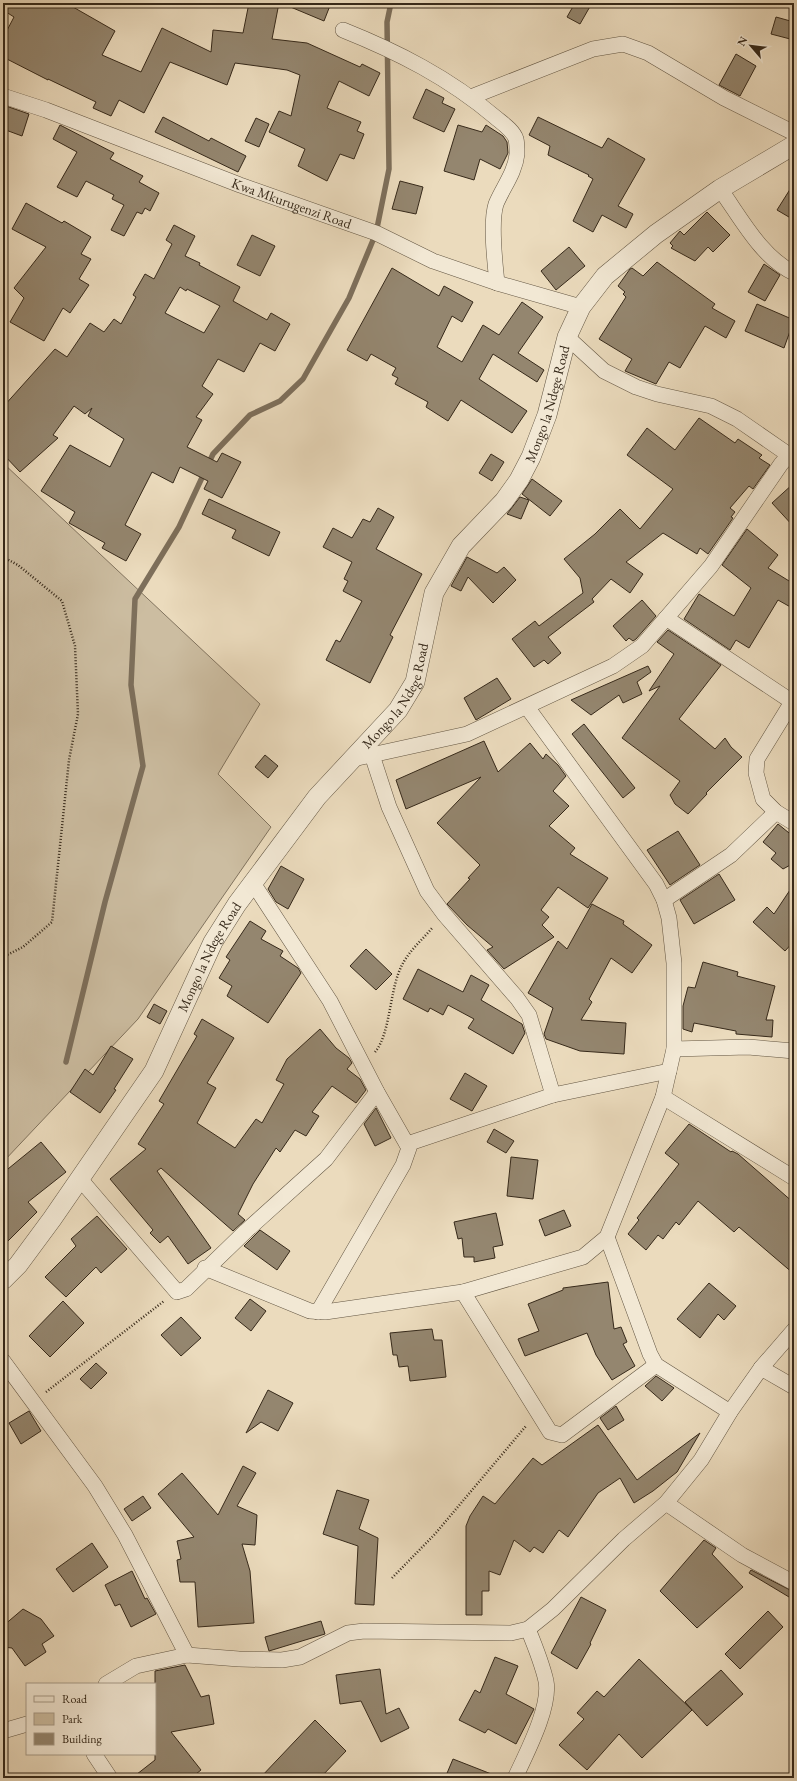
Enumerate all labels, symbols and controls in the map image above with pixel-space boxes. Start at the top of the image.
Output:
north arrow [731,26,771,66]
text: N [734,34,750,49]
street label: Kwa Mkurugenzi Road [229,174,355,233]
street label: Mongo la Ndege Road [521,343,574,465]
street label: Mongo la Ndege Road [358,640,432,752]
street label: Mongo la Ndege Road [173,898,246,1015]
legend [26,1683,156,1755]
text: Road [62,1691,88,1707]
text: Park [62,1711,83,1727]
text: Building [62,1731,103,1747]

